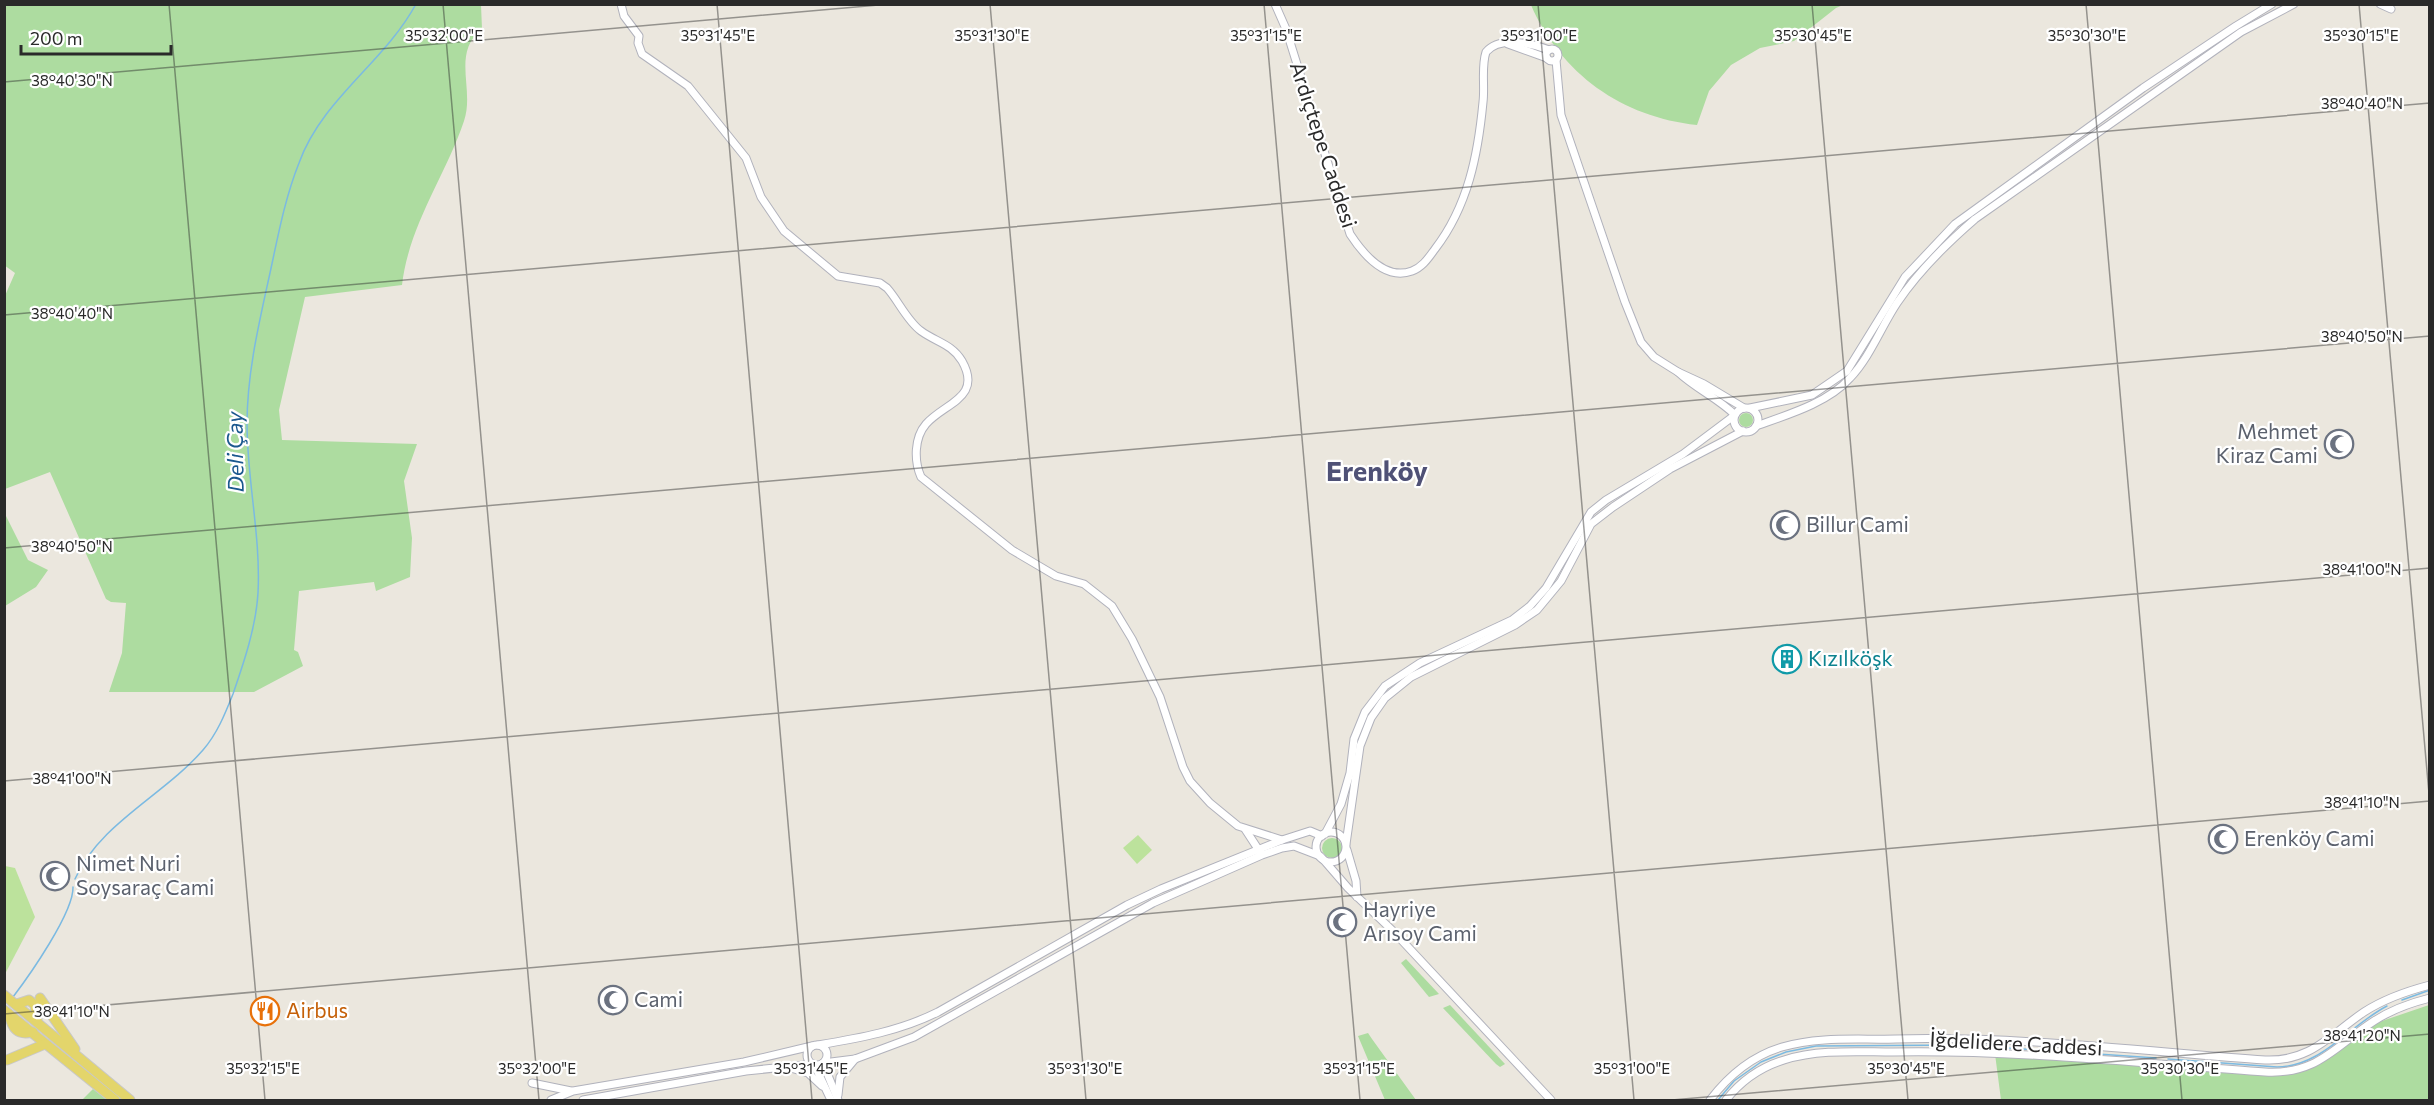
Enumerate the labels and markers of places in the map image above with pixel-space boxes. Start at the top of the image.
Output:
place label: Mehmet Kiraz Cami [2216,418,2318,467]
mosque icon: Mehmet Kiraz Cami [2323,428,2355,460]
mosque icon: Billur Cami [1769,509,1801,541]
place label: Billur Cami [1806,511,1909,536]
building icon: Kızılköşk [1771,643,1803,675]
place label: Kızılköşk [1808,645,1893,670]
mosque icon: Erenköy Cami [2207,823,2239,855]
place label: Erenköy Cami [2244,825,2375,850]
place label: Nimet Nuri Soysaraç Cami [76,850,214,899]
mosque icon: Nimet Nuri Soysaraç Cami [39,860,71,892]
place label: Hayriye Arısoy Cami [1363,896,1477,945]
mosque icon: Hayriye Arısoy Cami [1326,906,1358,938]
mosque icon: Cami [597,984,629,1016]
place label: Cami [634,986,683,1011]
restaurant icon: Airbus [249,995,281,1027]
place label: Airbus [286,997,348,1022]

